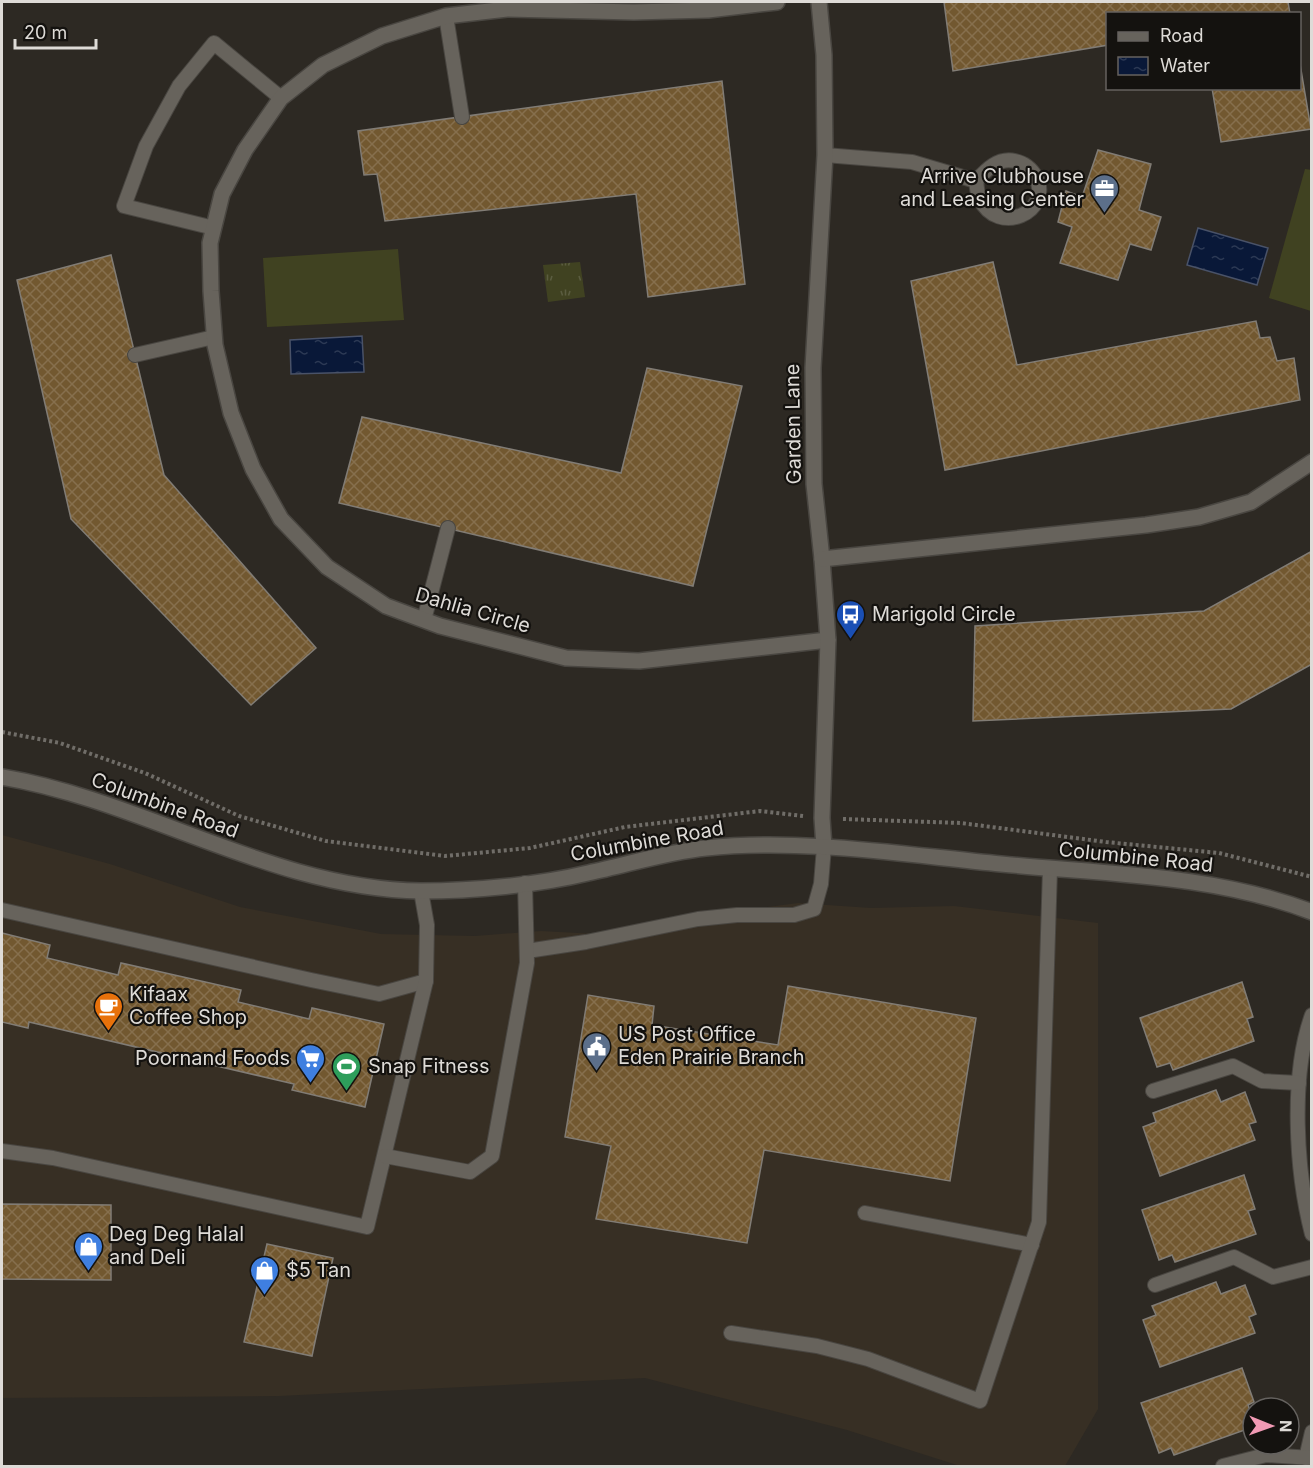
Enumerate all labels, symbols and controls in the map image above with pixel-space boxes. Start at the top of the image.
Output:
scale bar [15,12,96,50]
legend [1106,12,1301,90]
text: 20 m [24,22,67,43]
text: Road [1160,25,1203,46]
text: Water [1160,55,1210,76]
place label: Arrive Clubhouse and Leasing Center [900,164,1084,211]
office icon: Arrive Clubhouse and Leasing Center [1089,172,1121,214]
street label: Garden Lane [780,363,806,485]
street label: Dahlia Circle [413,582,533,638]
bus stop icon: Marigold Circle [835,598,867,640]
place label: Marigold Circle [872,602,1016,626]
street label: Columbine Road [88,767,242,843]
street label: Columbine Road [568,816,726,866]
street label: Columbine Road [1058,837,1214,877]
place label: Kifaax Coffee Shop [129,982,247,1029]
cafe icon: Kifaax Coffee Shop [92,990,124,1032]
place label: US Post Office Eden Prairie Branch [618,1022,805,1069]
public building icon: US Post Office Eden Prairie Branch [581,1030,613,1072]
supermarket icon: Poornand Foods [295,1042,327,1084]
place label: Poornand Foods [135,1046,290,1070]
sports icon: Snap Fitness [331,1050,363,1092]
place label: Snap Fitness [368,1054,490,1078]
place label: Deg Deg Halal and Deli [109,1222,244,1269]
shop icon: Deg Deg Halal and Deli [72,1230,104,1272]
shop icon: $5 Tan [249,1254,281,1296]
place label: $5 Tan [286,1258,351,1282]
north arrow [1241,1396,1301,1456]
text: N [1276,1420,1296,1433]

